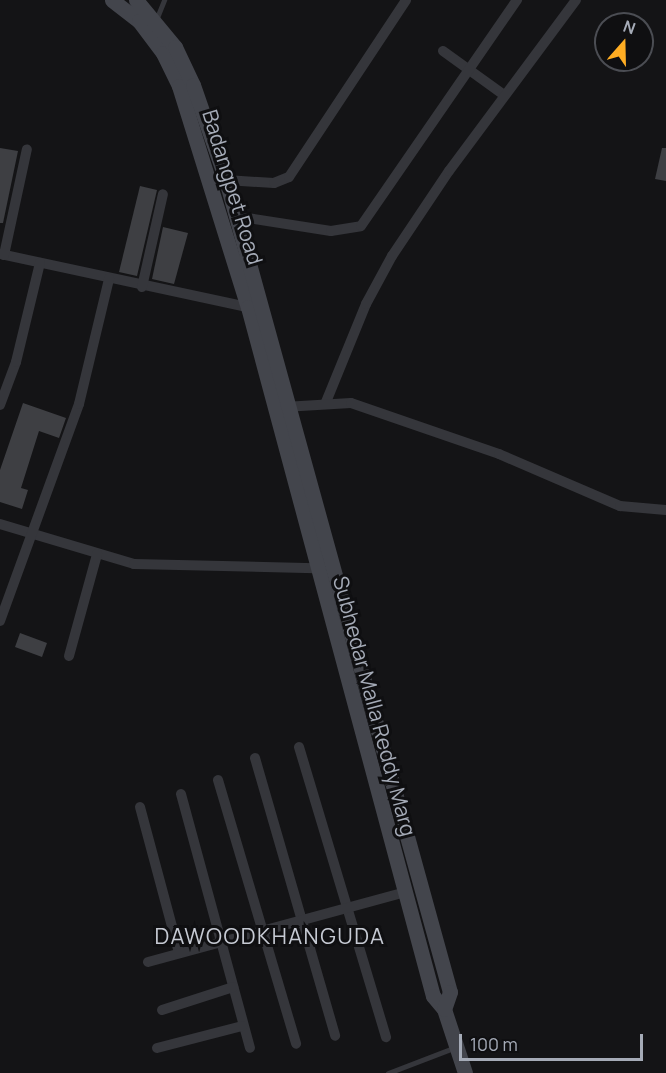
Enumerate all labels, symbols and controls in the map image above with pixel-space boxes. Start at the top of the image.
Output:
north arrow [594,12,654,72]
text: N [620,15,639,39]
street label: Badangpet Road [197,107,269,267]
street label: Subhedar Malla Reddy Marg [328,573,422,839]
district label: DAWOODKHANGUDA [155,924,385,950]
scale bar [462,1022,646,1060]
text: 100 m [470,1032,518,1056]

